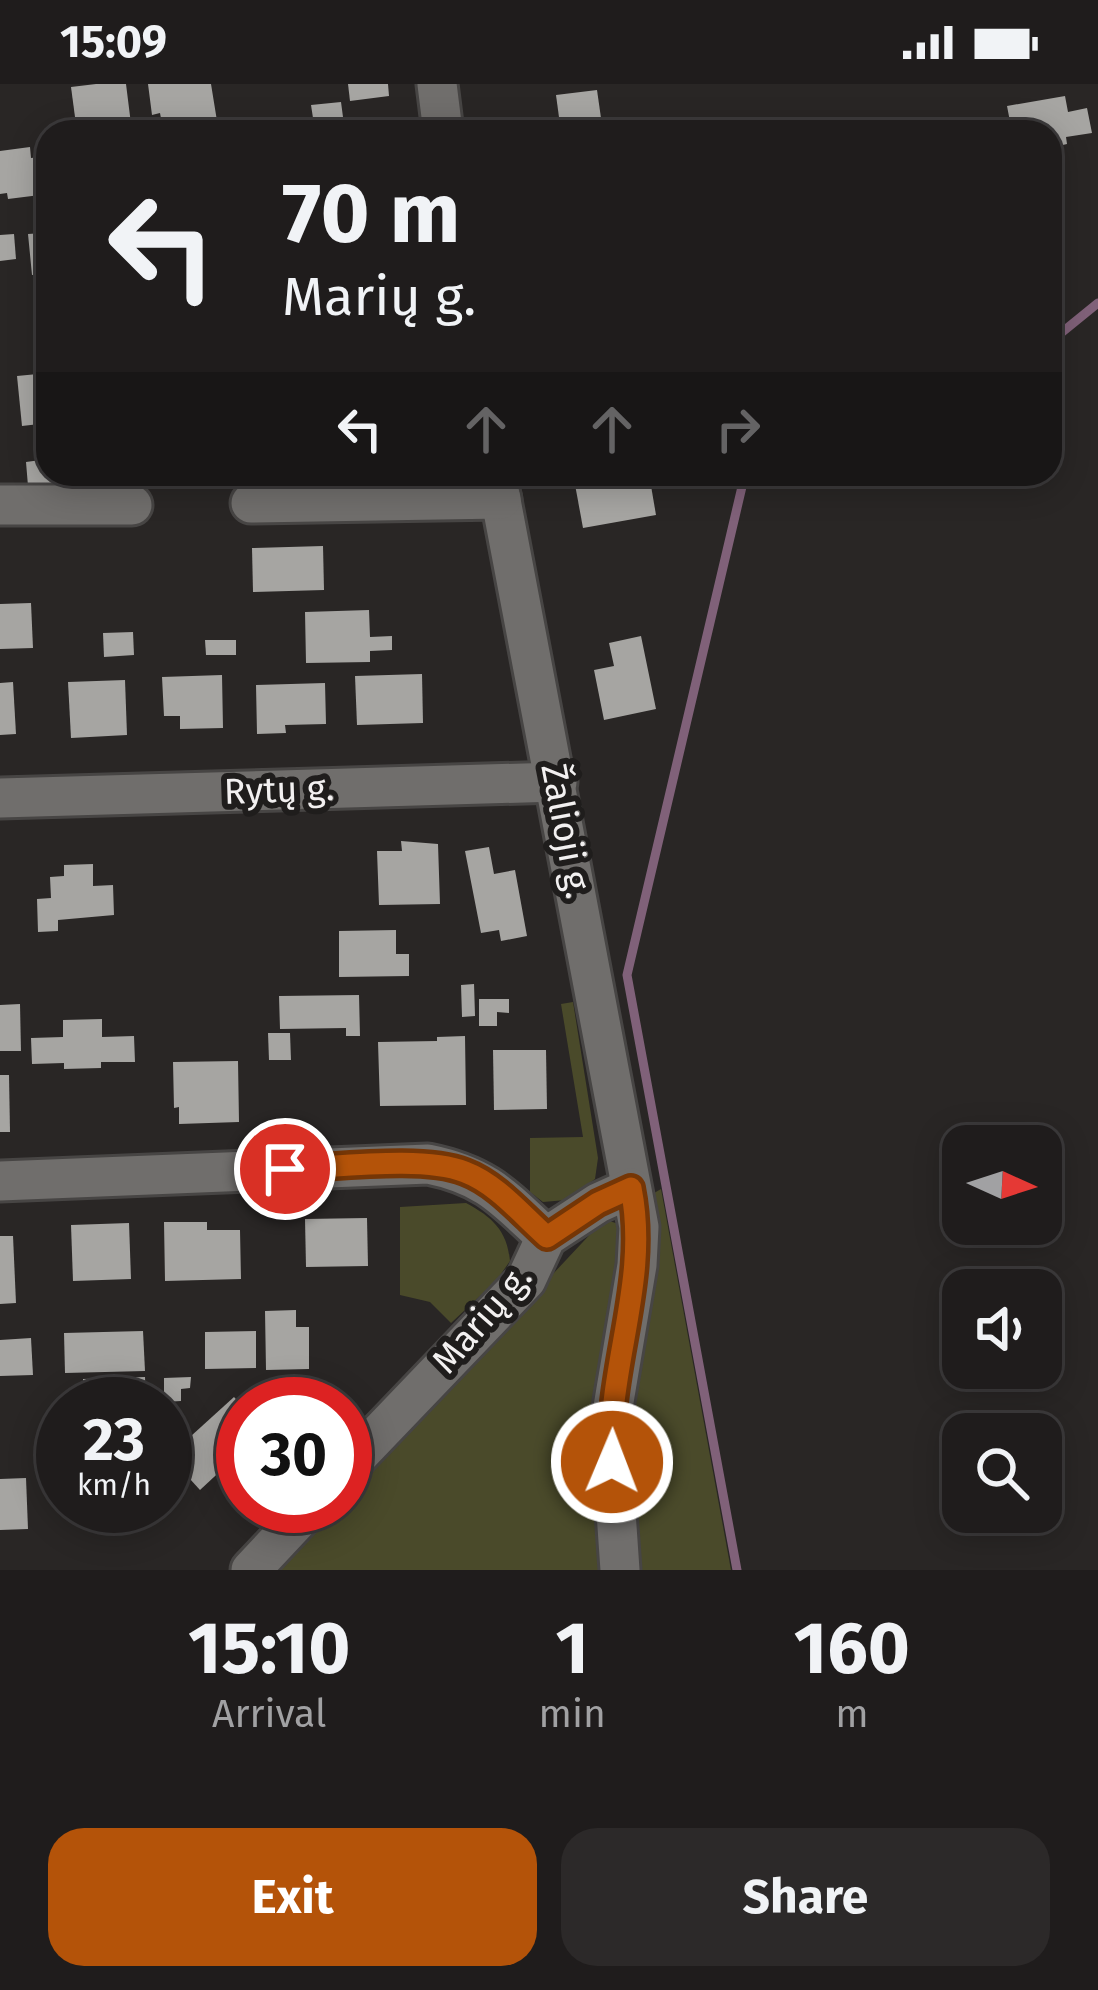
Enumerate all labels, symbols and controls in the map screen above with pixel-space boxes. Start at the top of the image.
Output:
text: 15:09 [60,15,167,69]
text: 70 m [282,163,460,264]
icon: left [84,168,240,324]
text: Marių g. [282,265,476,329]
icon: left [327,396,393,462]
icon: ahead [453,396,519,462]
icon: ahead [579,396,645,462]
icon: right [705,396,771,462]
street label: Žalioji g. [531,760,601,902]
street label: Rytų g. [223,766,335,814]
pin [234,1118,336,1220]
north arrow [942,1125,1062,1245]
map controls [942,1125,1062,1533]
icon: arrive [252,1136,318,1202]
street label: Marių g. [423,1256,541,1382]
button: sound [942,1269,1062,1389]
speed limit sign: 30 [216,1377,372,1533]
position arrow [549,1399,675,1525]
text: 23 [83,1404,145,1476]
button: search [942,1413,1062,1533]
text: km/h [77,1467,151,1503]
text: 15:10 [188,1606,350,1692]
text: 1 [555,1606,589,1692]
text: 160 [794,1606,910,1692]
text: Arrival [212,1691,326,1737]
text: min [538,1691,606,1737]
text: m [835,1691,869,1737]
button: Exit [48,1828,537,1966]
button: Share [561,1828,1050,1966]

